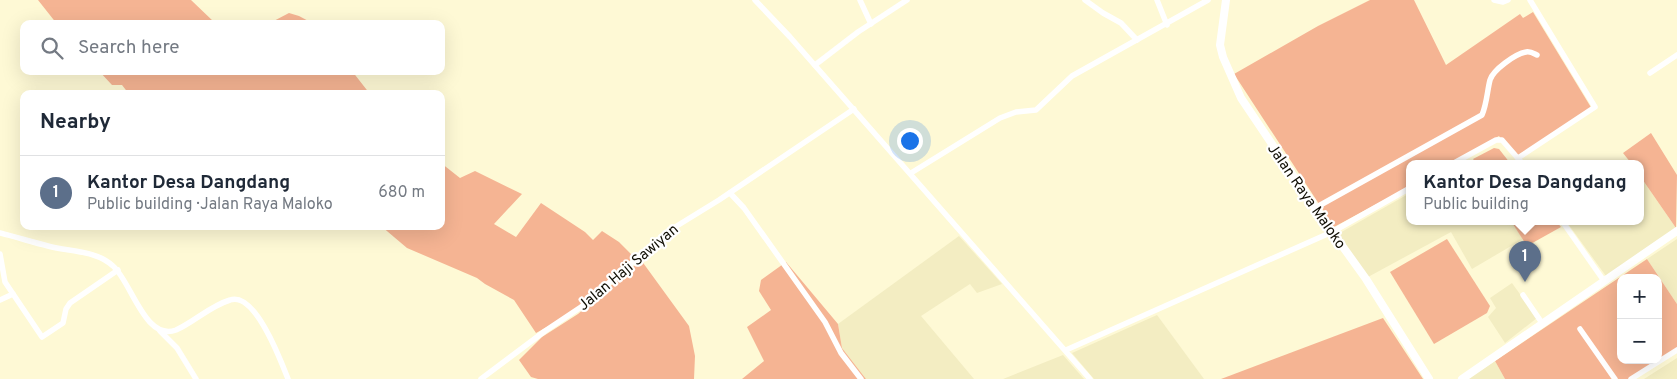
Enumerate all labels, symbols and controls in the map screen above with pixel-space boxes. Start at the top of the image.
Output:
search box [20,20,445,75]
icon: search [38,34,66,62]
text: Search here [78,36,180,60]
text: Nearby [40,109,111,136]
your location [897,128,923,154]
street label: Jalan Raya Maloko [1262,140,1349,253]
popup [1406,160,1644,225]
text: Kantor Desa Dangdang [87,171,290,195]
text: Kantor Desa Dangdang [1423,171,1627,195]
text: 1 [53,183,59,203]
text: 680 m [378,183,425,203]
text: Public building · Jalan Raya Maloko [87,195,333,215]
text: Public building [1423,195,1529,215]
street label: Jalan Haji Sawiyan [575,221,683,316]
pin: 1 [1509,241,1541,282]
map controls [1617,274,1662,364]
button: + [1617,274,1662,319]
button: − [1617,319,1662,364]

